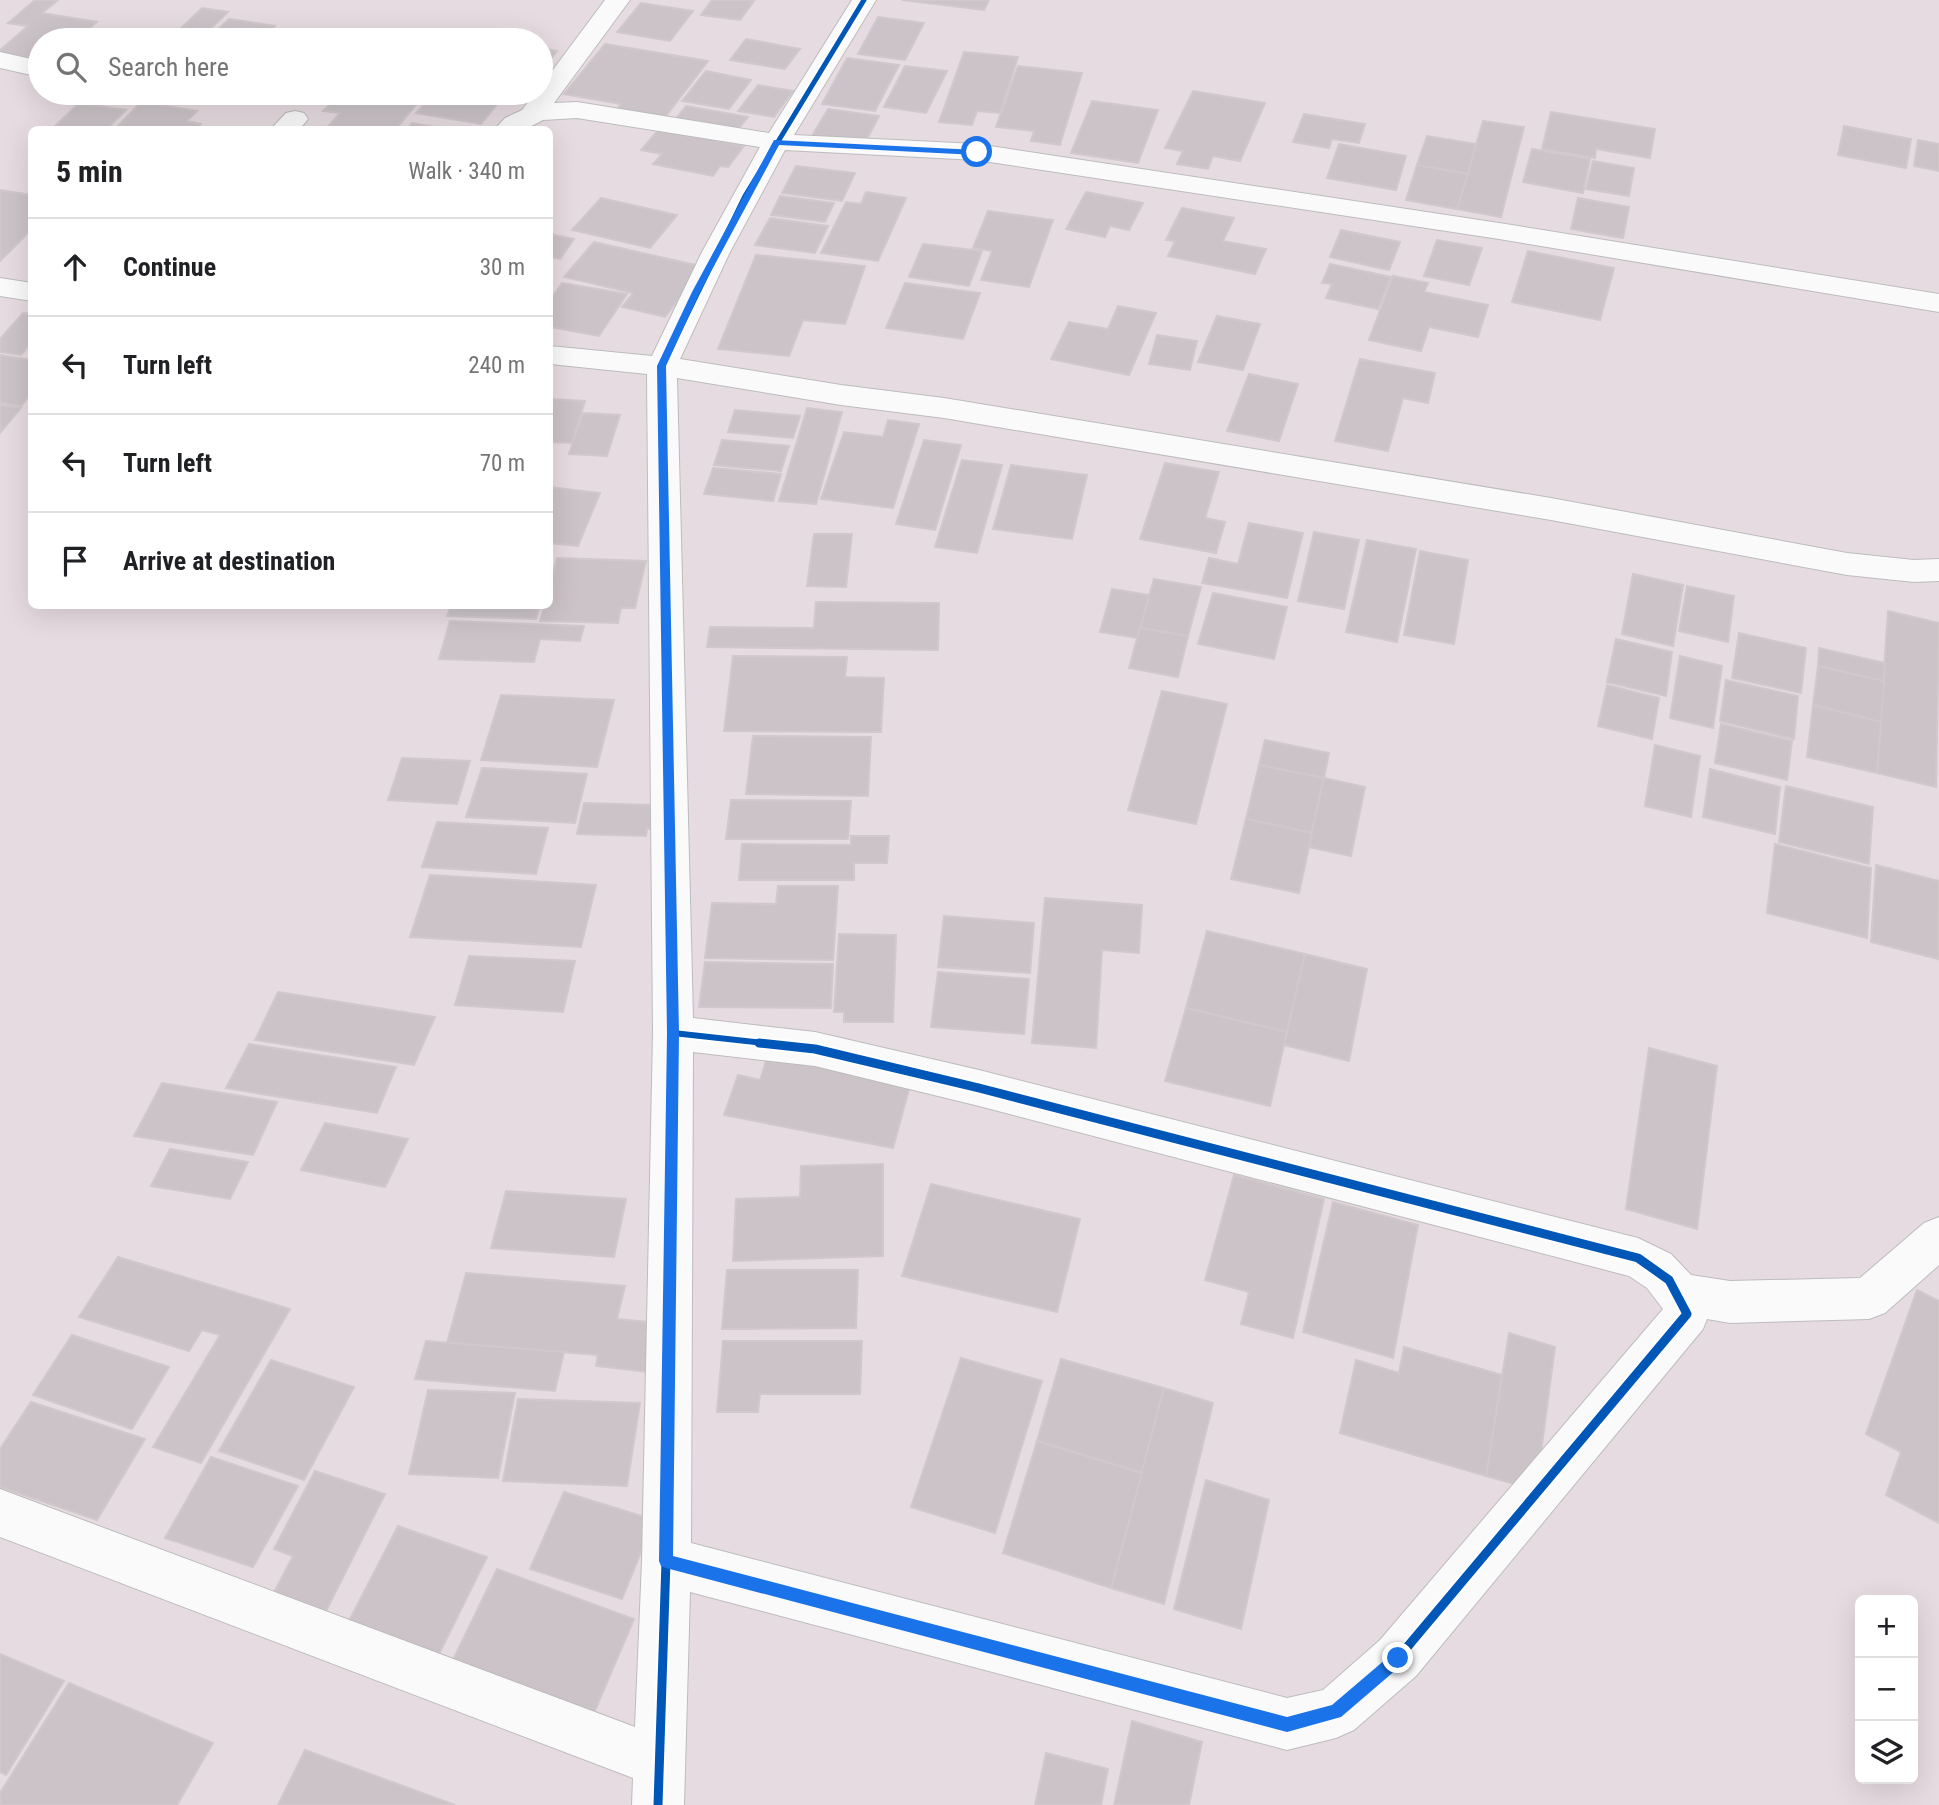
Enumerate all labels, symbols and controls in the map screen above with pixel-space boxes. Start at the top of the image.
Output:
search box [28,28,553,105]
icon: search [52,48,90,86]
text: Search here [108,52,229,82]
route start [961,136,992,167]
text: 5 min [56,154,123,189]
text: Walk · 340 m [408,158,525,185]
icon: ahead [56,248,94,286]
text: Continue [123,252,216,282]
text: 30 m [480,254,525,281]
icon: left [56,346,94,384]
text: Turn left [123,350,212,380]
text: 240 m [468,352,525,379]
icon: left [56,444,94,482]
text: Turn left [123,448,212,478]
text: 70 m [480,450,525,477]
icon: arrive [56,542,94,580]
text: Arrive at destination [123,546,335,576]
map controls [1855,1595,1918,1784]
button: + [1855,1595,1918,1658]
route end [1382,1642,1413,1673]
button: − [1855,1658,1918,1721]
button: layers [1855,1721,1918,1784]

